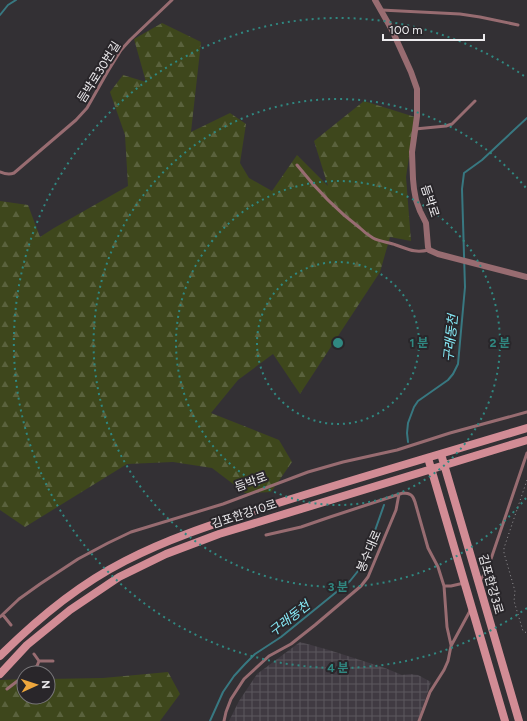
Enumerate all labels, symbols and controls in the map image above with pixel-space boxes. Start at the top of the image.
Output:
scale bar [383,16,484,42]
text: 100 m [389,23,423,37]
street label: 듬박로30번길 [75,39,123,105]
street label: 듬박로 [418,183,442,219]
water label: 구래동천 [441,312,461,363]
centre of rings [331,336,345,350]
text: 1 분 [410,336,428,350]
text: 2 분 [490,336,510,350]
street label: 듬박로 [233,470,269,494]
street label: 김포한강10로 [210,497,278,531]
street label: 봉수대로 [354,528,384,574]
street label: 김포한강3로 [476,552,506,616]
text: 3 분 [328,580,348,594]
water label: 구래동천 [266,597,314,639]
text: 4 분 [327,661,349,675]
north arrow [16,665,56,705]
text: N [39,680,52,689]

